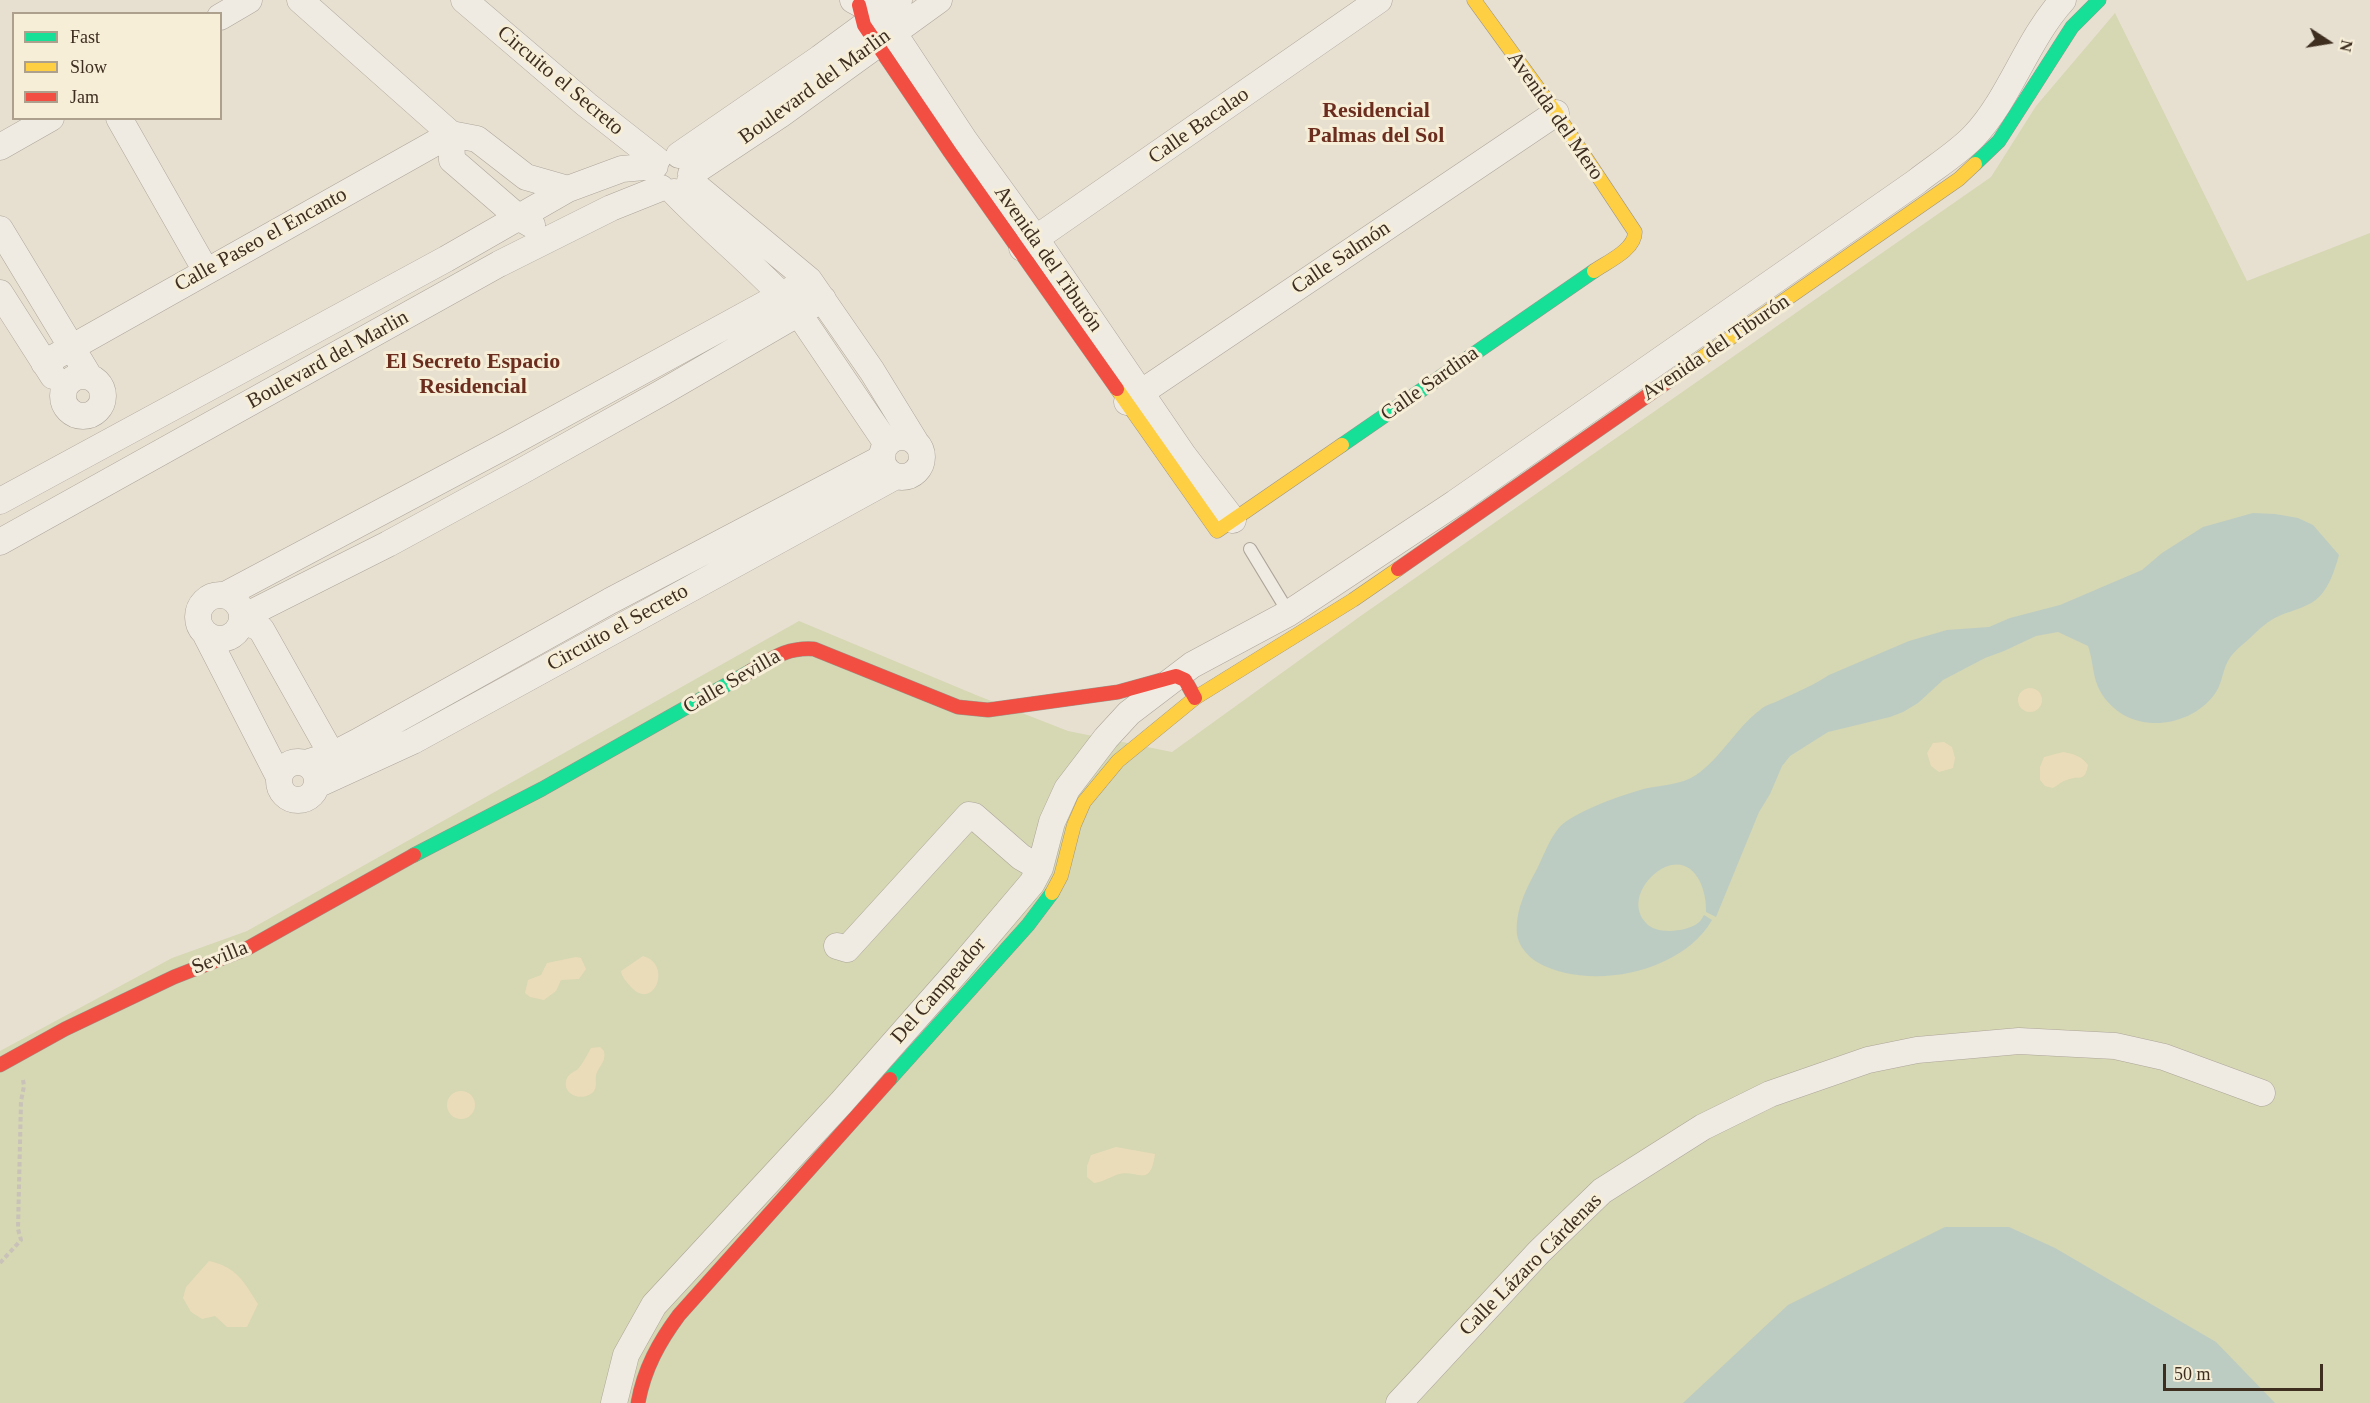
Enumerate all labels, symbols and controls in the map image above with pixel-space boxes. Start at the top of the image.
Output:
legend [12,12,222,120]
north arrow [2298,12,2358,72]
street label: Circuito el Secreto [492,21,628,141]
street label: Boulevard del Marlin [734,24,896,150]
text: Fast [70,27,100,47]
text: N [2337,38,2356,53]
street label: Avenida del Mero [1501,47,1609,185]
text: Slow [70,57,107,77]
street label: Calle Bacalao [1144,82,1254,170]
text: Jam [70,87,99,107]
district label: Residencial Palmas del Sol [1308,98,1444,150]
street label: Avenida del Tiburón [988,181,1108,337]
street label: Calle Paseo el Encanto [170,182,352,298]
street label: Calle Salmón [1287,216,1395,300]
street label: Avenida del Tiburón [1637,289,1795,407]
street label: Boulevard del Marlin [243,305,413,415]
street label: Calle Sardina [1376,341,1484,427]
district label: El Secreto Espacio Residencial [386,349,560,400]
street label: Circuito el Secreto [543,579,693,677]
street label: Calle Sevilla [679,644,785,720]
street label: Del Campeador [886,933,992,1049]
street label: Sevilla [188,935,252,981]
street label: Calle Lázaro Cárdenas [1454,1188,1608,1342]
scale bar [2166,1352,2326,1390]
text: 50 m [2174,1364,2211,1384]

